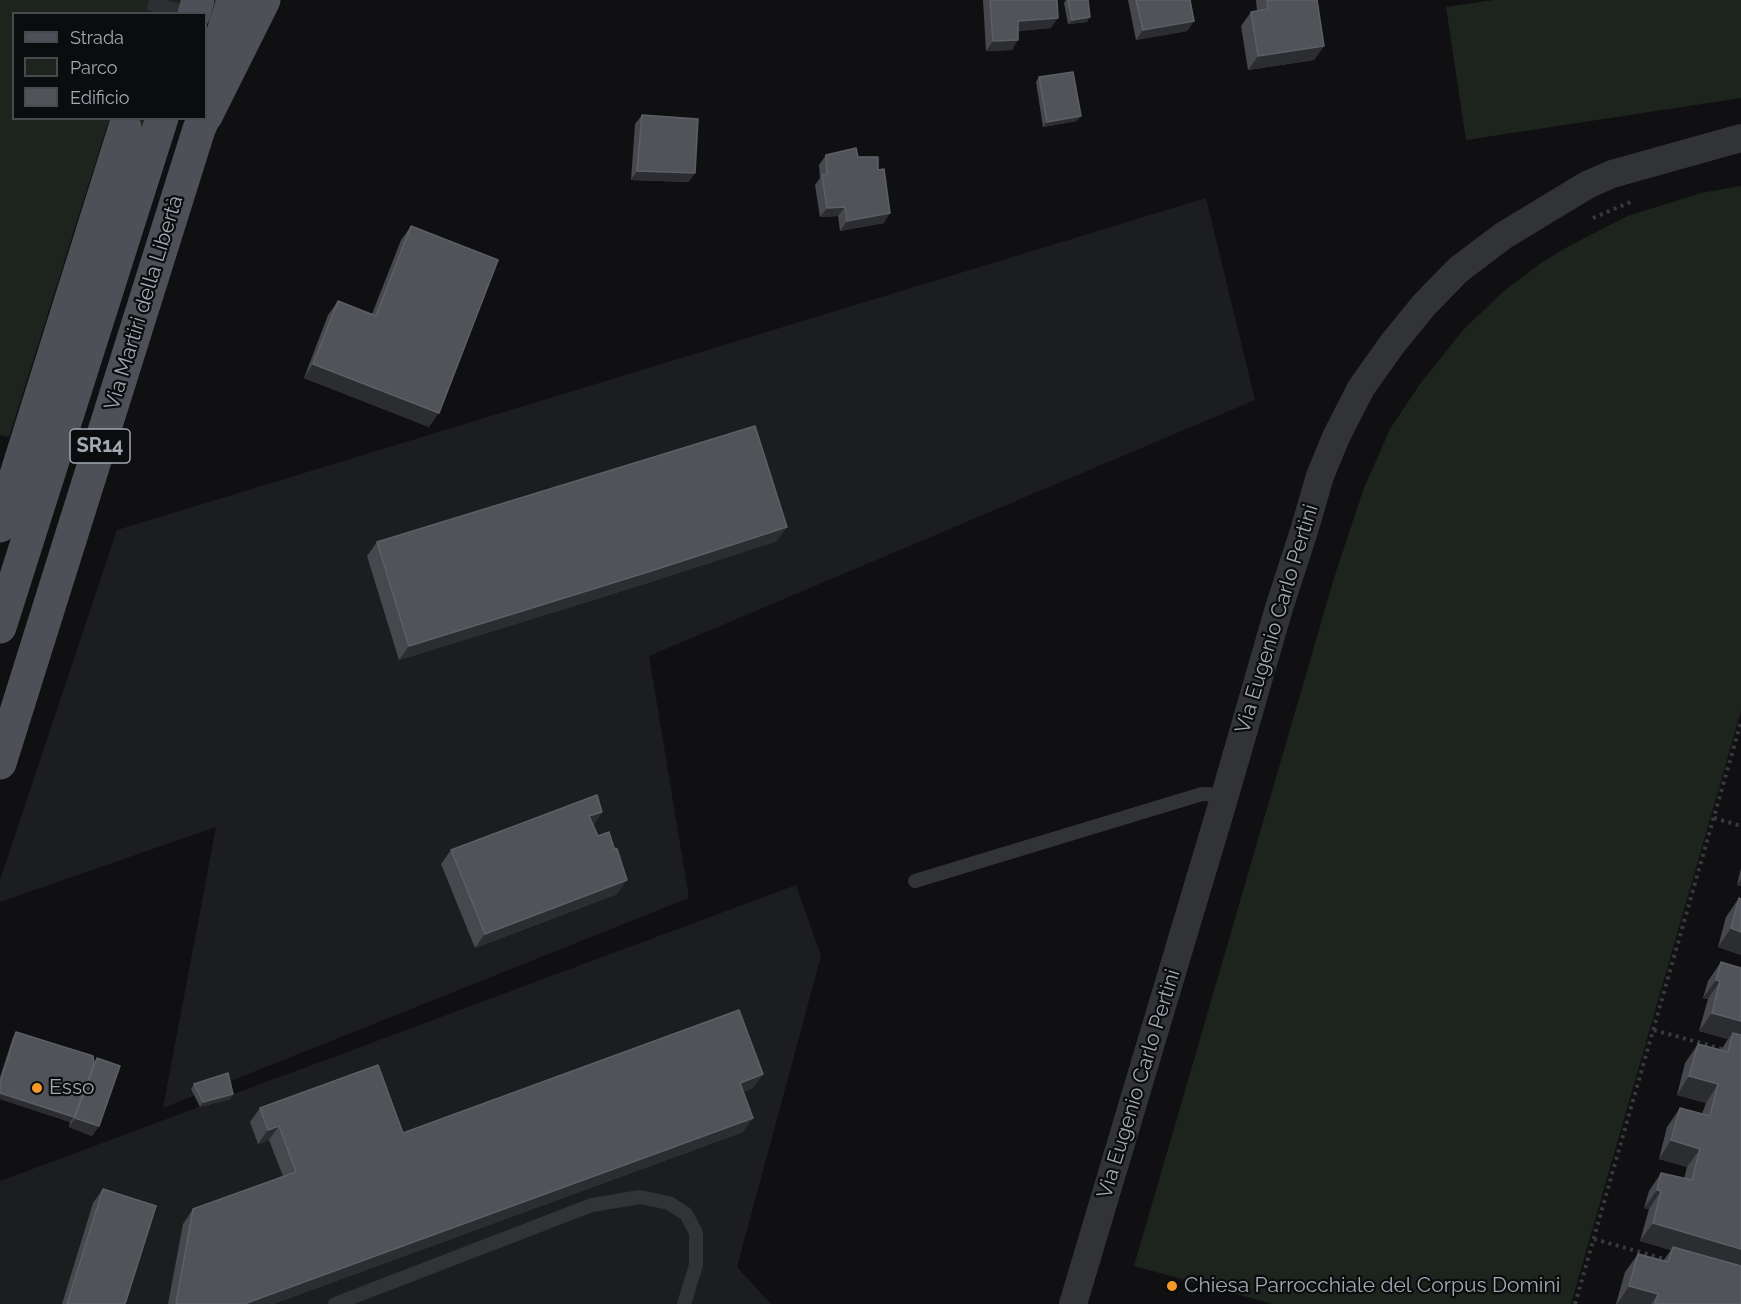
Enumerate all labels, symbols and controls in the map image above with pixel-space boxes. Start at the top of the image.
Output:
legend [12,12,207,120]
text: Strada [70,27,124,48]
text: Parco [70,57,117,78]
text: Edificio [70,87,129,108]
street label: Via Martiri della Libertà [99,193,189,413]
road number: SR14 [70,429,130,463]
street label: Via Eugenio Carlo Pertini [1230,501,1324,737]
street label: Via Eugenio Carlo Pertini [1092,966,1186,1202]
place label: Esso [49,1075,95,1101]
marker: Esso [30,1081,44,1095]
place label: Chiesa Parrocchiale del Corpus Domini [1184,1273,1560,1299]
marker: Chiesa Parrocchiale del Corpus Domini [1165,1279,1179,1293]

